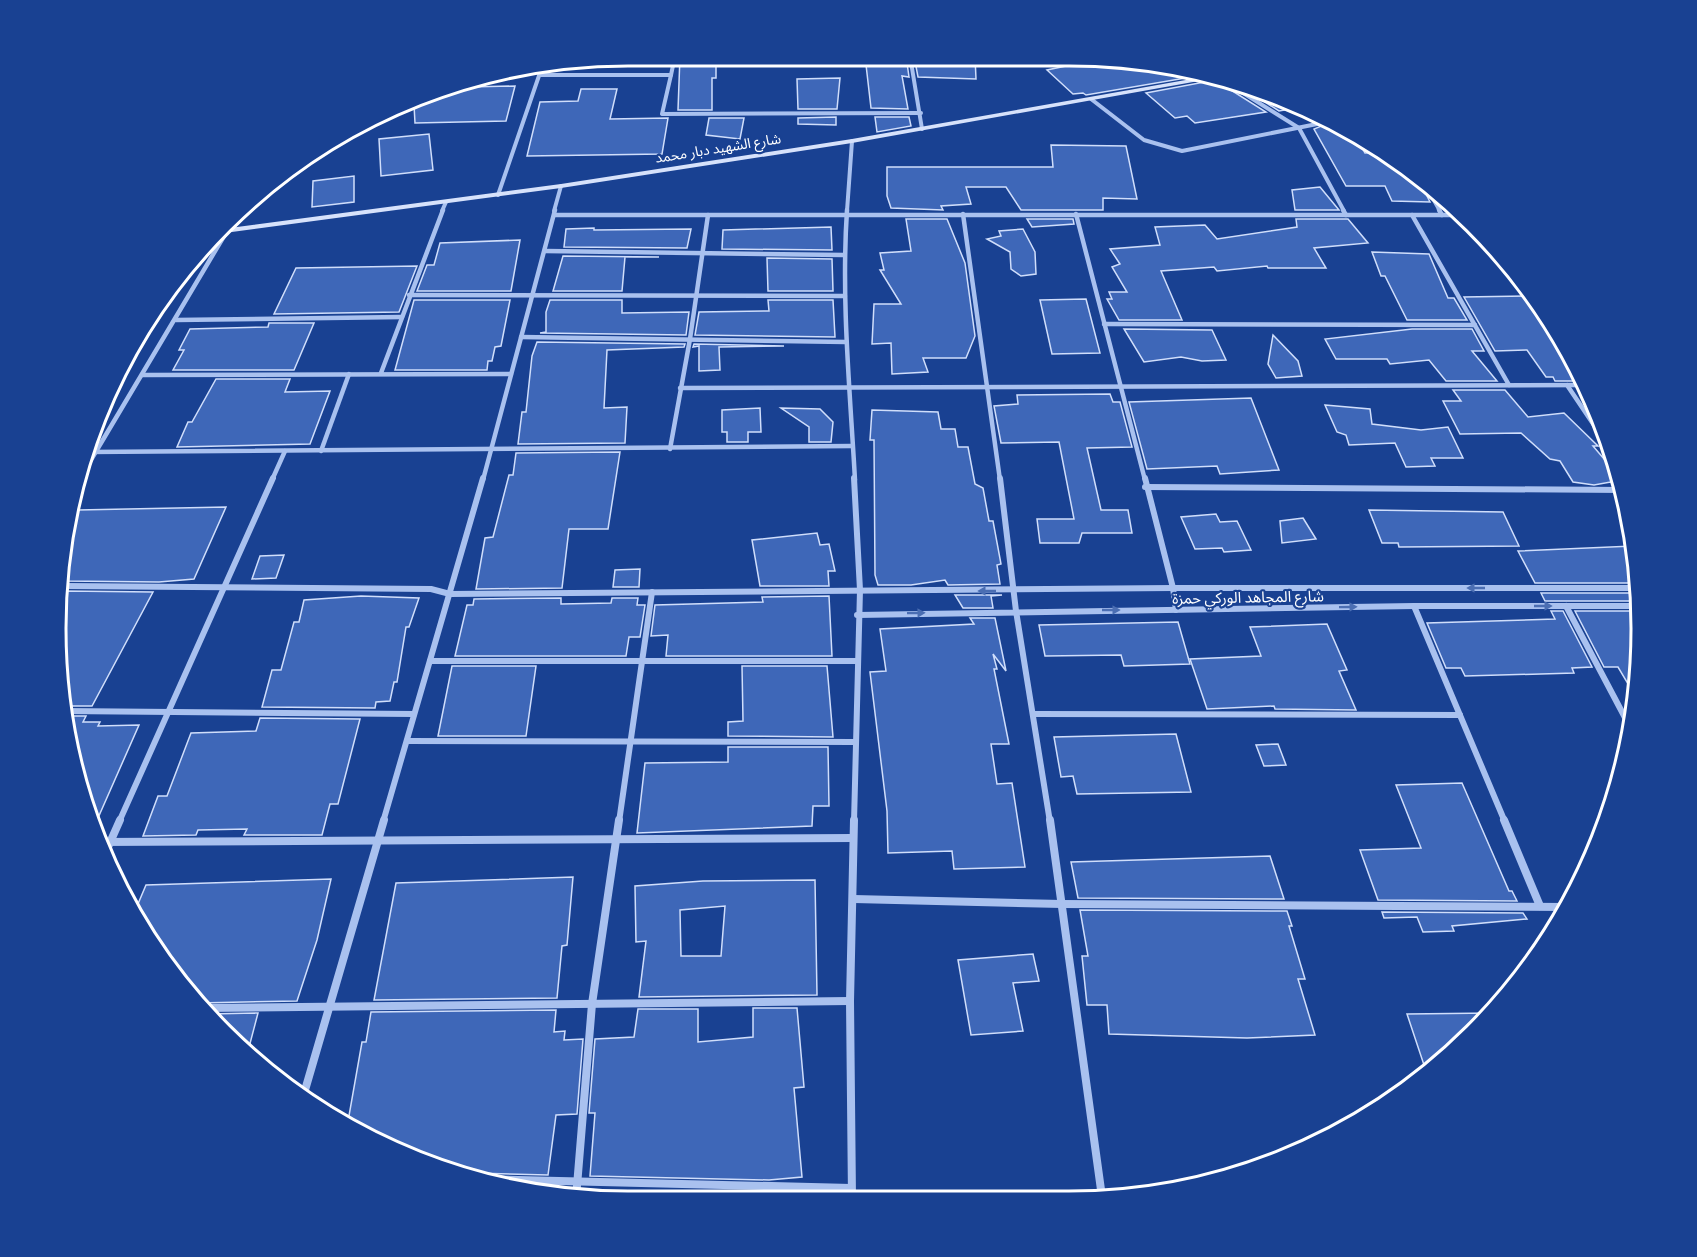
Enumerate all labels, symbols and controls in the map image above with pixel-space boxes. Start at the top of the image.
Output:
street label: شارع الشهيد دبار محمد [654,129,782,169]
one-way arrow [1467,583,1486,593]
street label: شارع المجاهد الوركي حمزة [1172,585,1324,611]
one-way arrow [978,586,997,596]
one-way arrow [1533,601,1552,611]
one-way arrow [1338,603,1357,612]
one-way arrow [1101,605,1120,615]
one-way arrow [906,608,925,618]

